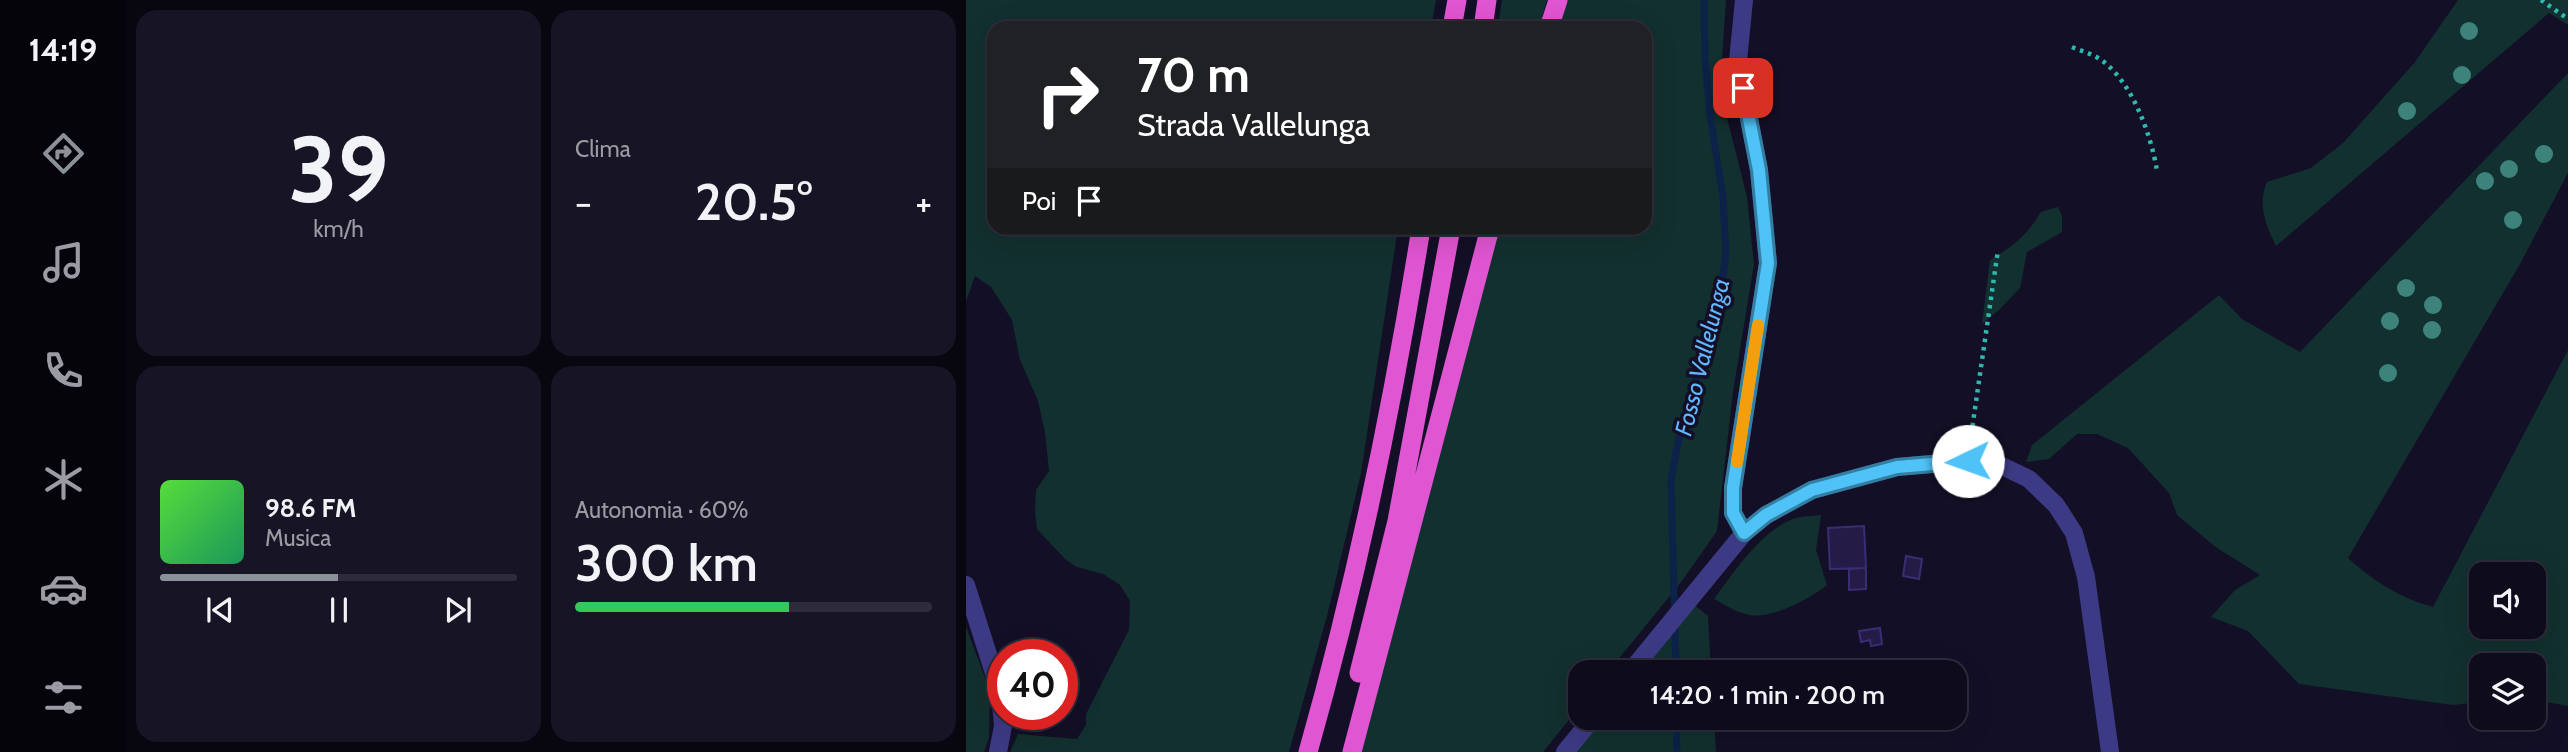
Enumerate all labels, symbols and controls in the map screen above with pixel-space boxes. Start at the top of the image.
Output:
text: 14:19 [29,30,97,69]
text: 70 m [1137,45,1250,104]
icon: right [1022,49,1113,140]
pin [1713,58,1773,118]
icon: arrive [1724,69,1762,107]
text: Strada Vallelunga [1137,105,1370,144]
text: 39 [288,114,389,225]
icon: directions [39,129,88,178]
text: Clima [575,135,631,163]
text: 20.5° [695,170,812,233]
text: − [575,179,592,226]
text: + [915,179,932,226]
icon: arrive [1070,182,1108,220]
text: Poi [1022,185,1056,217]
text: km/h [313,215,364,243]
icon: music [39,238,88,287]
water label: Fosso Vallelunga [1668,275,1736,439]
icon: phone [39,346,88,395]
position arrow [1931,424,2005,498]
icon: climate [39,455,88,504]
text: 98.6 FM [265,492,356,524]
text: Autonomia · 60% [575,496,748,524]
text: Musica [265,524,331,552]
text: 300 km [575,531,758,594]
map controls [2469,562,2546,730]
button: sound [2469,562,2546,639]
icon: car [39,564,88,613]
icon: previous [201,591,239,629]
icon: pause [320,591,358,629]
icon: next [439,591,477,629]
speed limit sign: 40 [987,639,1078,730]
button: layers [2469,653,2546,730]
icon: filters [39,673,88,722]
text: 14:20 · 1 min · 200 m [1650,679,1885,711]

